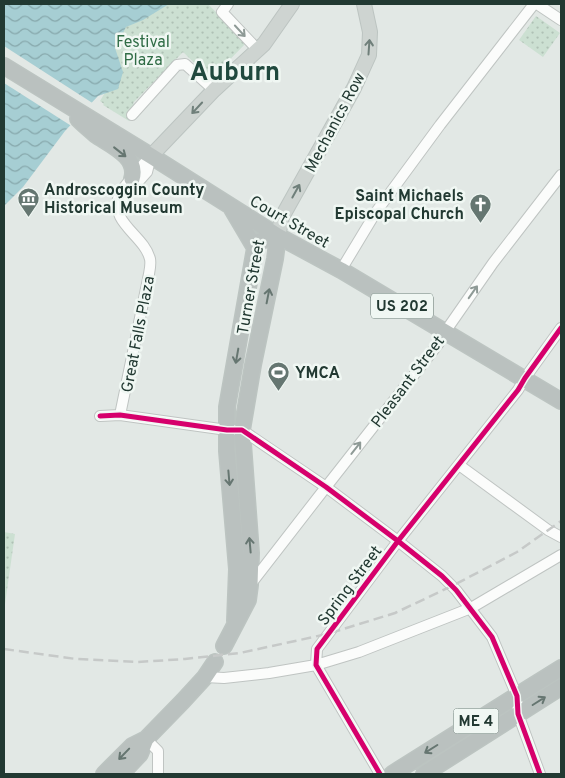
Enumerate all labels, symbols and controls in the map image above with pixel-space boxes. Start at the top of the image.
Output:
one-way arrow [234,25,246,38]
park label: Festival Plaza [116,33,170,71]
one-way arrow [364,39,374,55]
district label: Auburn [190,57,280,90]
street label: Mechanics Row [301,70,370,176]
one-way arrow [191,102,203,115]
one-way arrow [113,146,126,157]
place label: Androscoggin County Historical Museum [44,181,204,219]
one-way arrow [292,185,302,199]
museum icon: Androscoggin County Historical Museum [16,186,40,217]
place label: Saint Michaels Episcopal Church [335,187,464,225]
street label: Court Street [246,192,332,254]
church icon: Saint Michaels Episcopal Church [468,192,492,223]
street label: Turner Street [234,238,270,336]
street label: Great Falls Plaza [118,274,160,394]
one-way arrow [468,285,478,299]
one-way arrow [263,289,273,305]
road number: US 202 [371,294,433,318]
street label: Pleasant Street [368,332,450,432]
one-way arrow [231,347,241,363]
sports icon: YMCA [267,360,291,391]
place label: YMCA [295,364,340,384]
one-way arrow [351,441,361,455]
one-way arrow [224,470,234,486]
one-way arrow [245,537,255,553]
street label: Spring Street [314,542,387,630]
one-way arrow [531,696,545,706]
road number: ME 4 [454,708,498,734]
one-way arrow [424,744,438,755]
one-way arrow [118,748,130,761]

